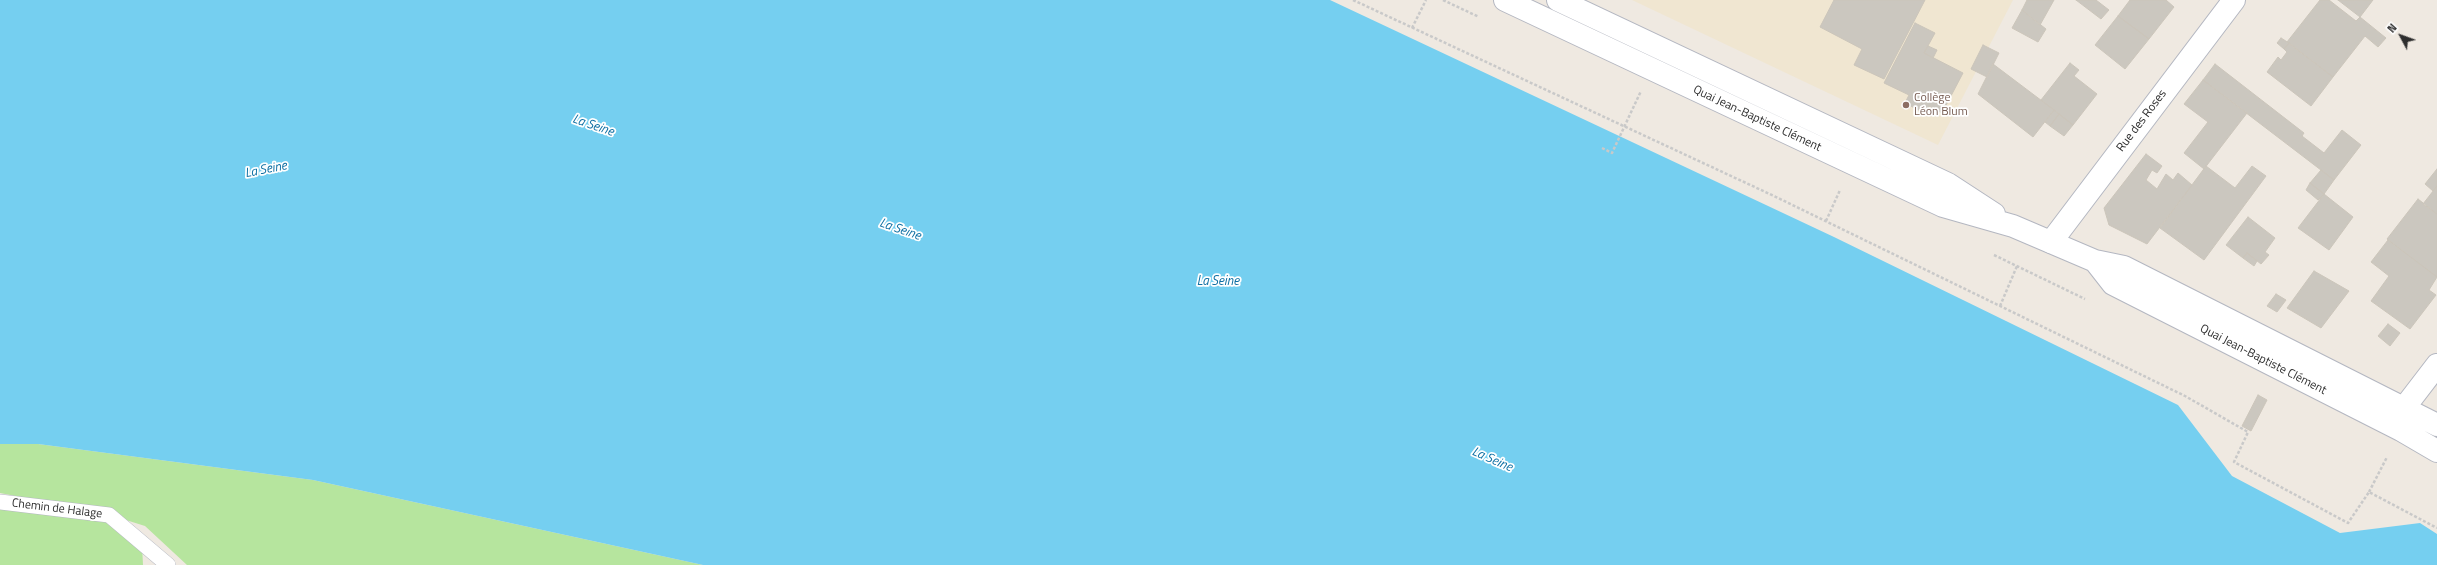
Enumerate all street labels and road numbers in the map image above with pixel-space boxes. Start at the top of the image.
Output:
street label: Quai Jean-Baptiste Clément [1691,83,1823,155]
street label: Rue des Roses [2114,87,2170,155]
street label: Quai Jean-Baptiste Clément [2197,322,2329,398]
street label: Chemin de Halage [11,496,103,522]

